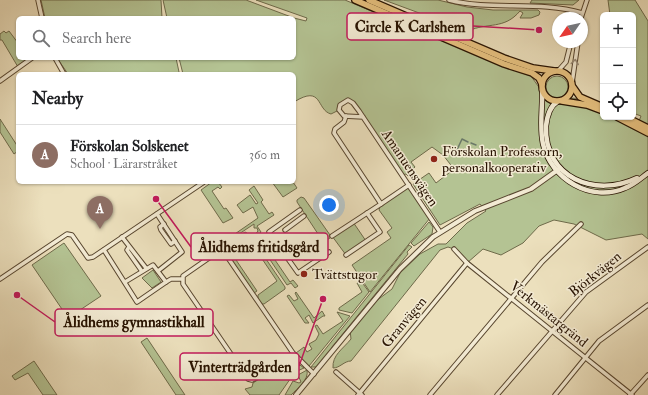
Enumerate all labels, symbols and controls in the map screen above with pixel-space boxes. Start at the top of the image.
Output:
north arrow [552,12,588,48]
map controls [600,12,636,120]
button: + [600,12,636,48]
callout: Circle K Carlshem [347,13,473,40]
search box [16,16,296,60]
text: Circle K Carlshem [355,18,466,37]
icon: search [30,27,52,49]
text: Search here [62,29,131,48]
button: − [600,48,636,84]
one-way arrow [570,59,579,65]
button: locate [600,84,636,120]
text: Nearby [32,88,83,109]
street label: Amanuensvägen [377,125,442,210]
text: Förskolan Solskenet [70,137,189,156]
place label: Förskolan Professorn, personalkooperativ [441,143,562,177]
text: A [41,147,49,163]
text: 360 m [249,147,280,163]
marker: Förskolan Professorn, personalkooperativ [429,154,439,164]
text: School · Lärarstråket [70,156,177,172]
your location [319,195,339,215]
pin: A [87,196,113,229]
callout: Ålidhems fritidsgård [191,233,328,260]
text: Ålidhems fritidsgård [198,236,320,258]
street label: Björkvägen [565,248,625,300]
place label: Tvättstugor [312,266,378,283]
marker: Tvättstugor [299,269,309,279]
street label: Verkmästargränd [507,277,591,351]
street label: Granvägen [378,293,430,351]
callout: Ålidhems gymnastikhall [55,309,213,336]
text: Ålidhems gymnastikhall [62,311,205,333]
callout: Vinterträdgården [180,353,299,380]
text: Vinterträdgården [187,358,292,378]

